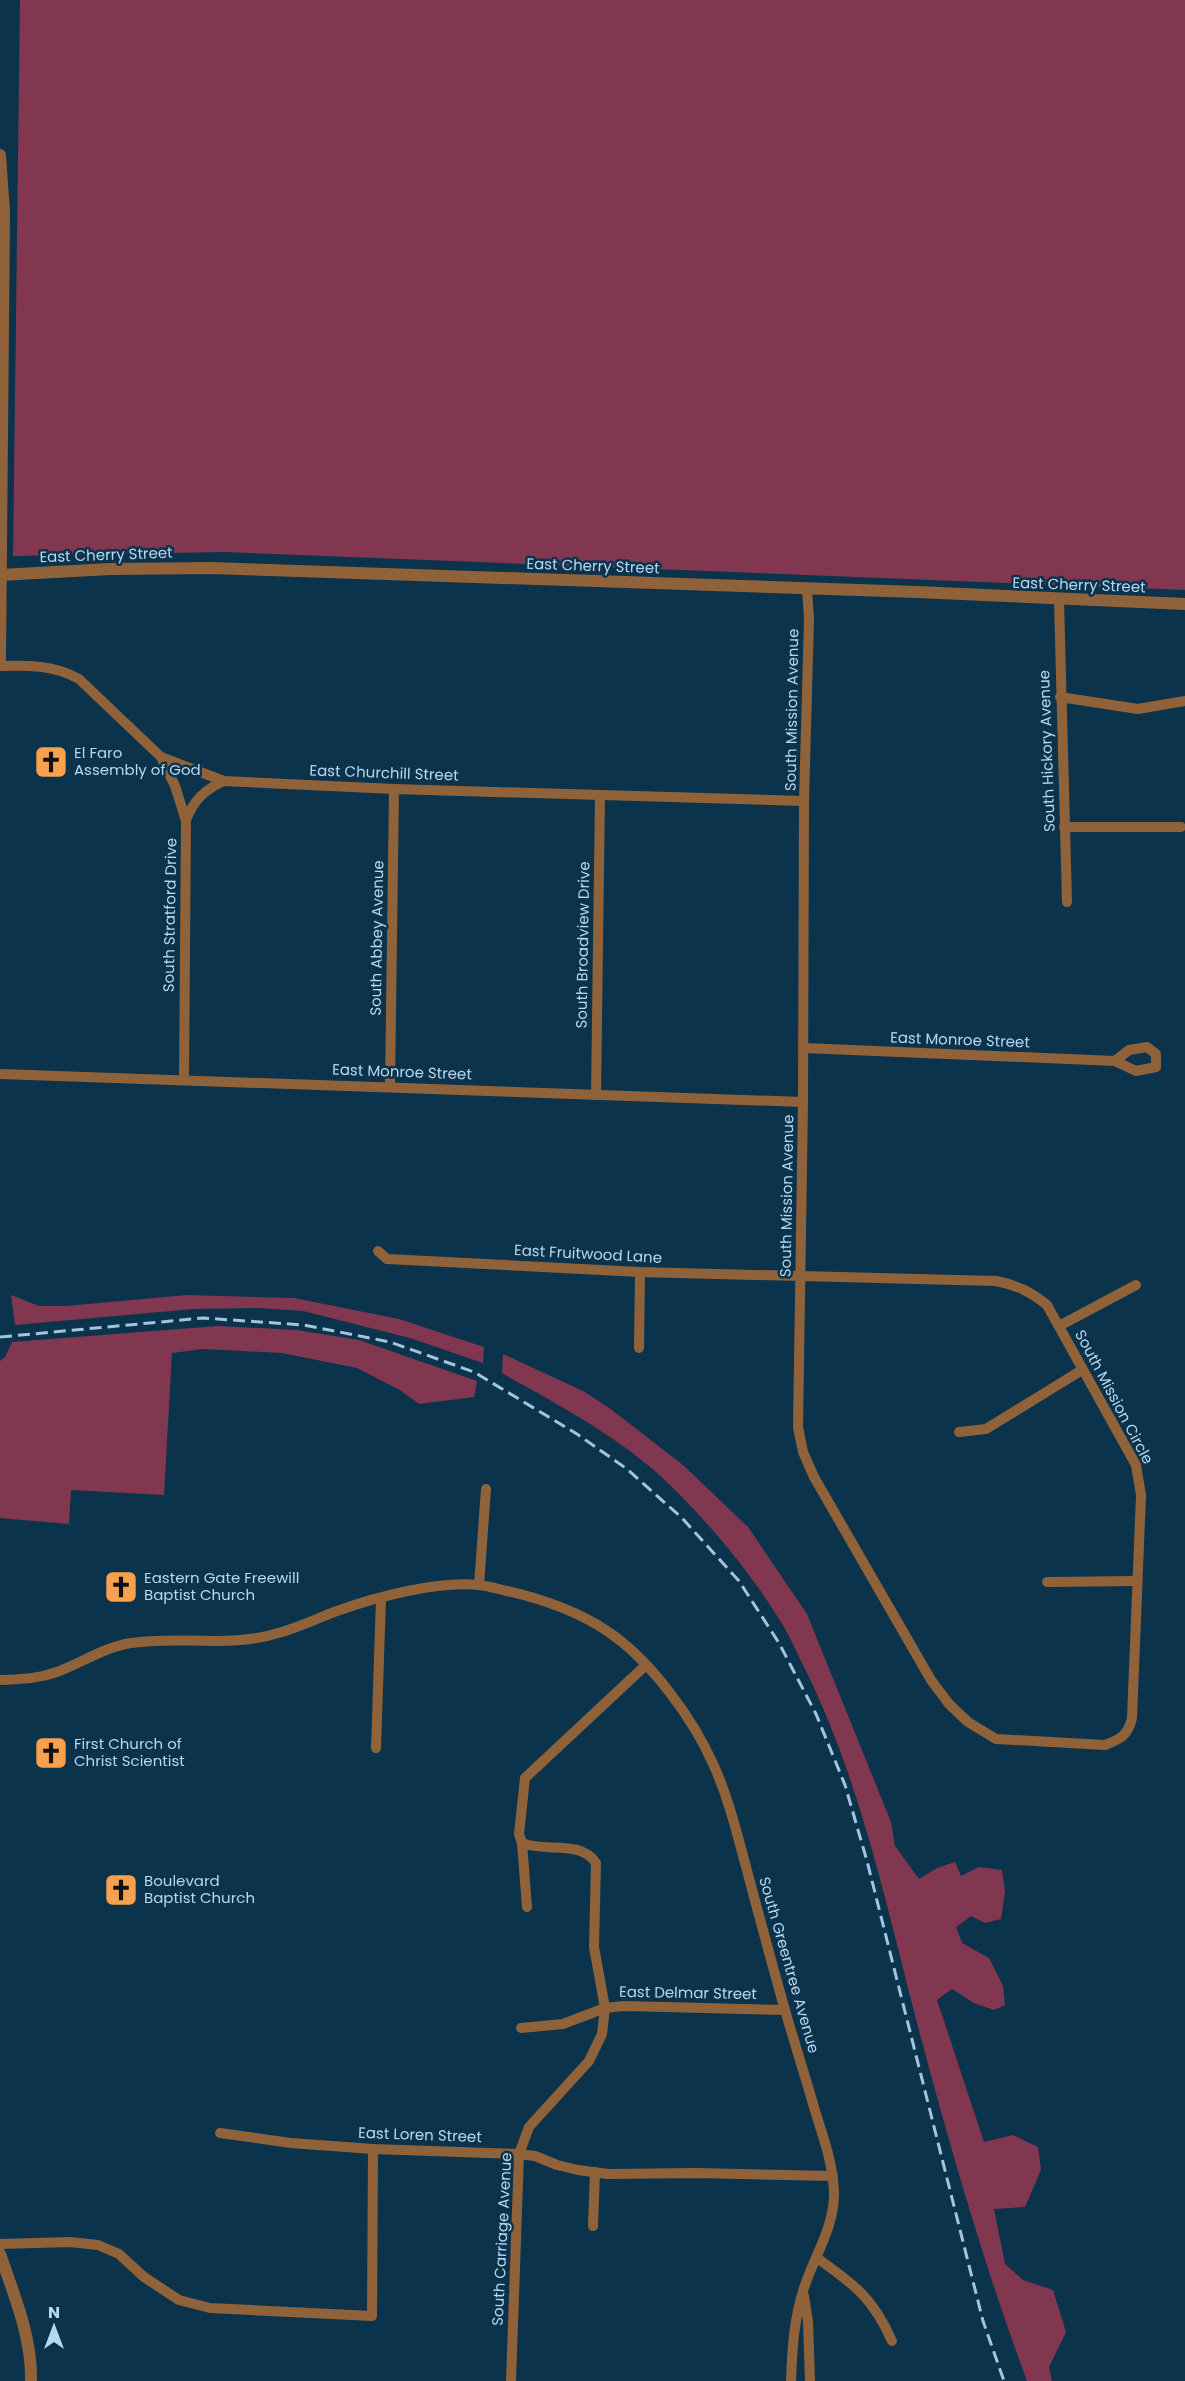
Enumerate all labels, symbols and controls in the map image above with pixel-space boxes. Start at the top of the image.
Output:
street label: East Cherry Street [39,542,173,567]
street label: East Cherry Street [526,553,660,578]
street label: East Cherry Street [1012,572,1146,597]
street label: South Mission Avenue [780,629,803,791]
street label: South Hickory Avenue [1033,670,1060,832]
place label: El Faro Assembly of God [74,742,201,780]
church icon: El Faro Assembly of God [33,744,69,780]
street label: East Churchill Street [309,759,459,786]
street label: South Stratford Drive [158,838,181,992]
street label: South Abbey Avenue [365,860,388,1016]
street label: South Broadview Drive [571,861,594,1029]
street label: East Monroe Street [890,1027,1030,1052]
street label: East Monroe Street [332,1059,472,1084]
street label: South Mission Avenue [775,1115,798,1277]
street label: East Fruitwood Lane [513,1239,663,1268]
street label: South Mission Circle [1070,1326,1159,1468]
place label: Eastern Gate Freewill Baptist Church [144,1567,299,1605]
church icon: Eastern Gate Freewill Baptist Church [103,1569,139,1605]
place label: First Church of Christ Scientist [74,1733,185,1771]
church icon: First Church of Christ Scientist [33,1735,69,1771]
place label: Boulevard Baptist Church [144,1870,255,1908]
church icon: Boulevard Baptist Church [103,1872,139,1908]
street label: South Greentree Avenue [754,1874,825,2055]
street label: East Delmar Street [619,1981,757,2004]
street label: East Loren Street [358,2122,482,2147]
street label: South Carriage Avenue [486,2152,517,2326]
north arrow [24,2297,84,2357]
text: N [48,2301,60,2324]

